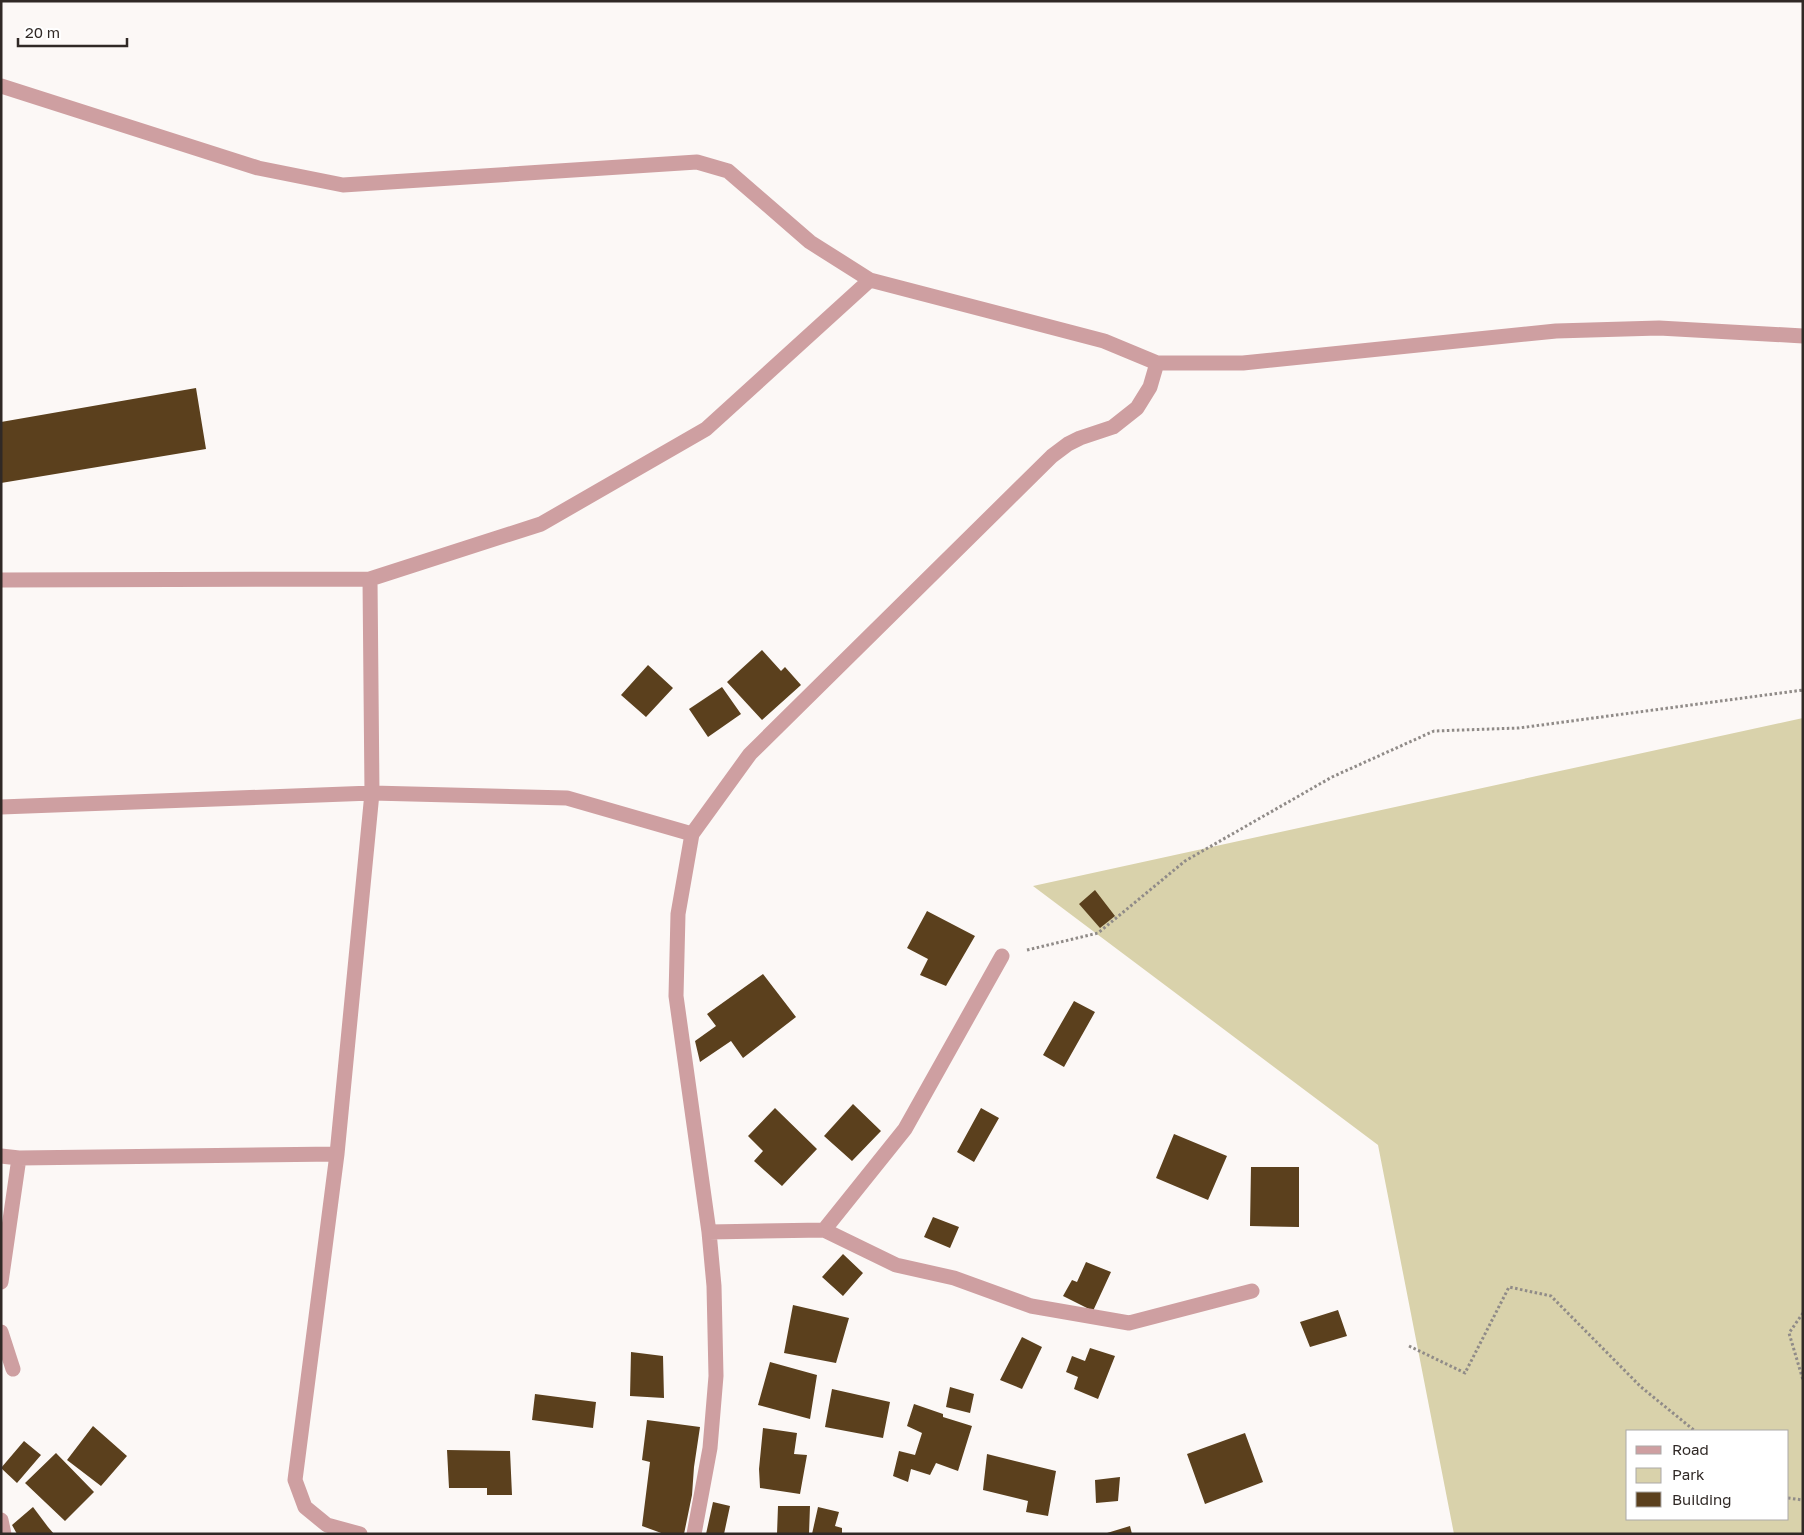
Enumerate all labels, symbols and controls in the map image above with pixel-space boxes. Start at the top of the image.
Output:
scale bar [18,15,126,47]
text: 20 m [25,23,60,41]
legend [1626,1430,1789,1520]
text: Road [1672,1440,1709,1458]
text: Park [1672,1465,1705,1483]
text: Building [1672,1490,1732,1508]

